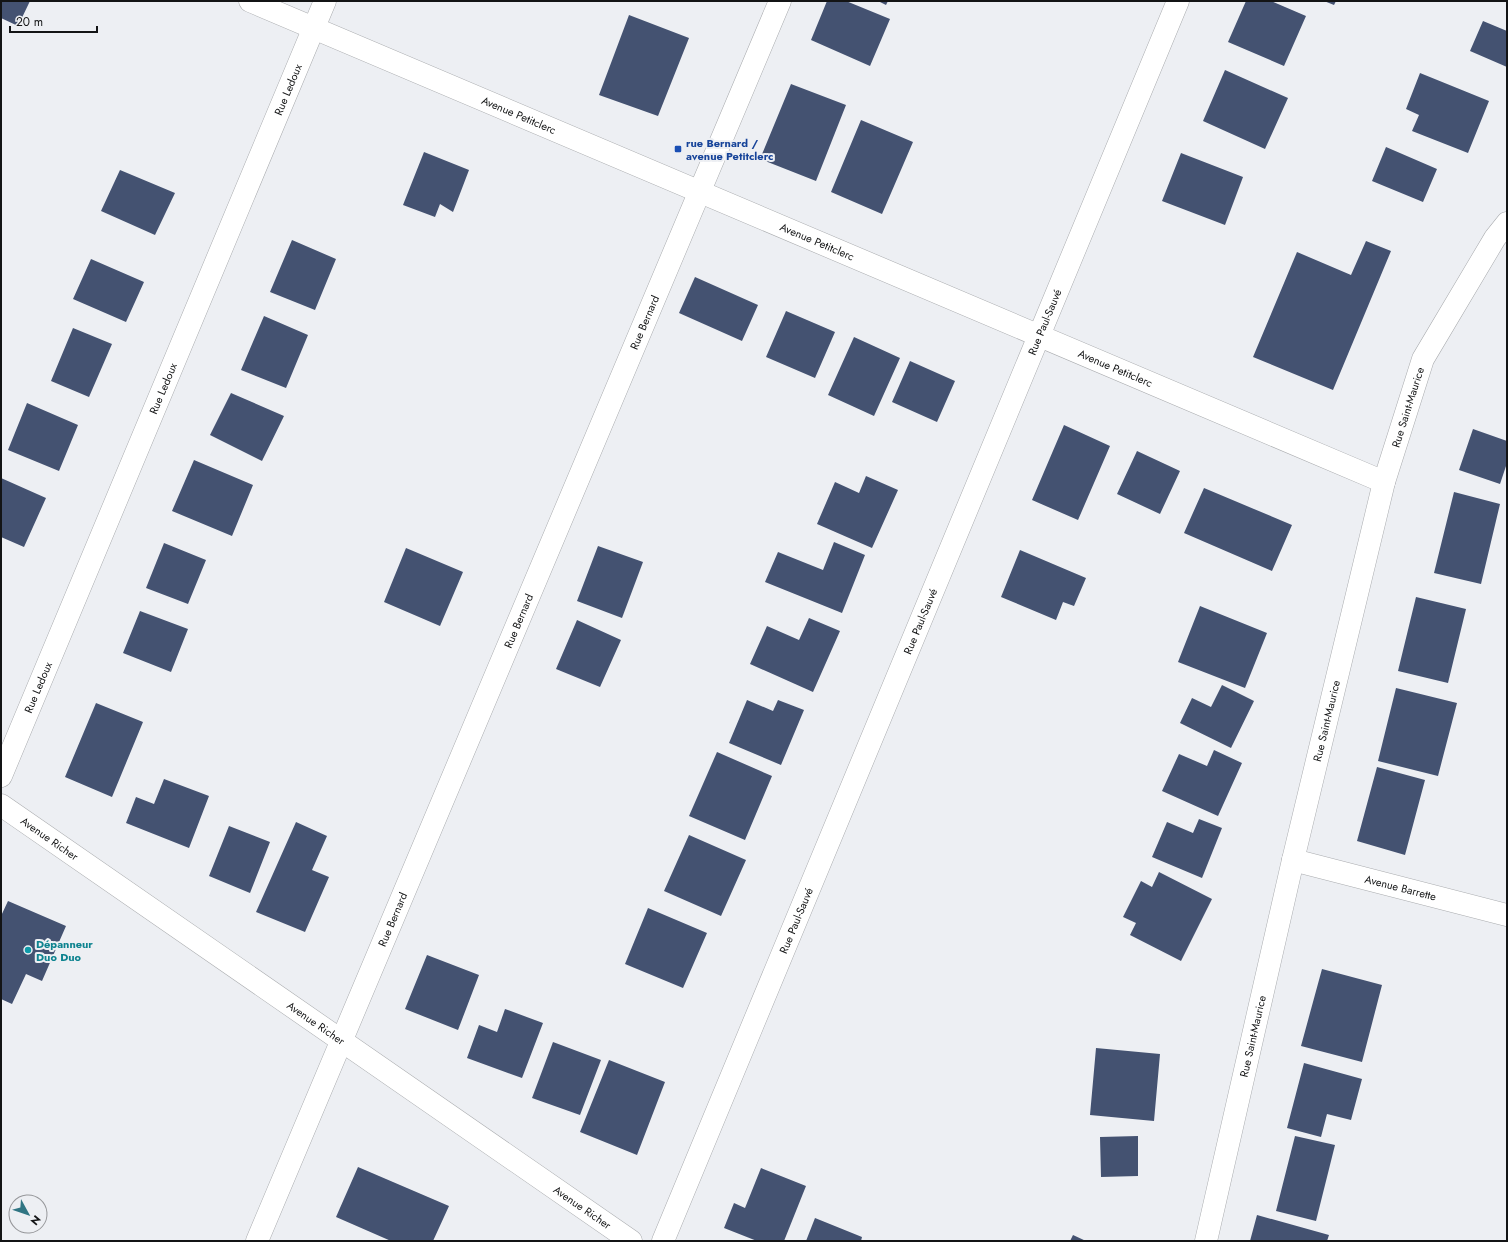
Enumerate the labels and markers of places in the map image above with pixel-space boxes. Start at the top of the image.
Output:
place label: rue Bernard / avenue Petitclerc [686,135,773,164]
marker: rue Bernard / avenue Petitclerc [673,144,683,154]
place label: Dépanneur Duo Duo [36,936,93,965]
marker: Dépanneur Duo Duo [23,945,33,955]

